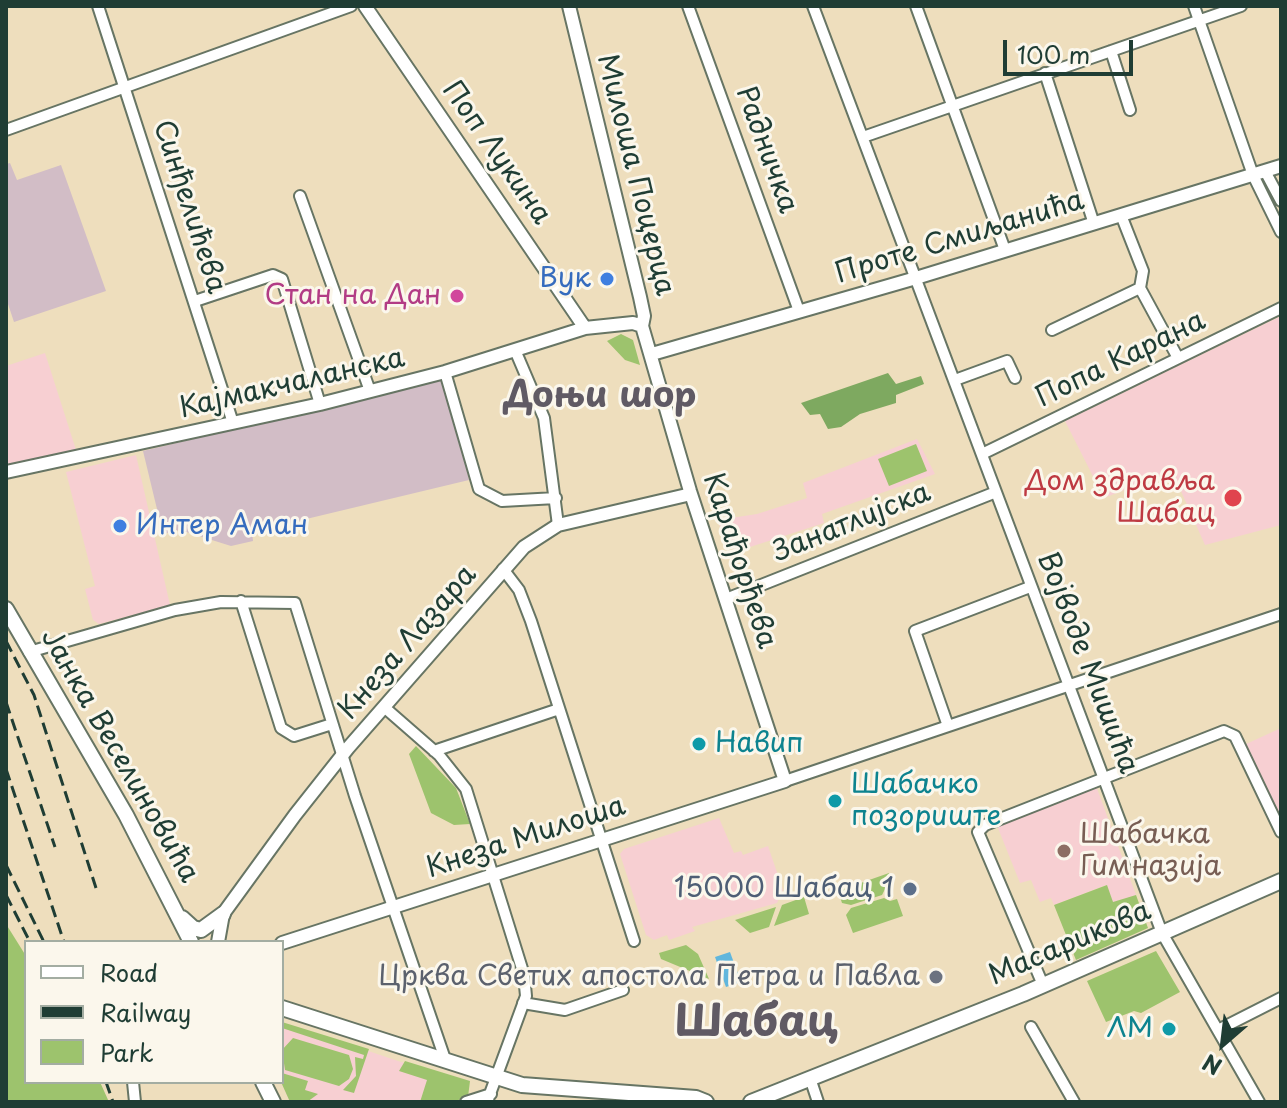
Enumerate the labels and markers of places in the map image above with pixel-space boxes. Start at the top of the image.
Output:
place label: Вук [539,262,591,296]
marker: Вук [598,270,616,288]
place label: Стан на Дан [265,279,441,313]
marker: Стан на Дан [448,287,466,305]
place label: Дом здравља Шабац [1025,465,1215,531]
marker: Дом здравља Шабац [1222,487,1244,509]
place label: Интер Аман [136,509,308,543]
marker: Интер Аман [111,517,129,535]
place label: Навип [715,727,804,761]
marker: Навип [690,735,708,753]
place label: Шабачко позориште [851,768,1001,834]
marker: Шабачко позориште [826,792,844,810]
place label: Шабачка Гимназија [1080,818,1221,884]
marker: Шабачка Гимназија [1055,842,1073,860]
place label: 15000 Шабац 1 [674,872,894,906]
marker: 15000 Шабац 1 [901,880,919,898]
place label: Црква Светих апостола Петра и Павла [378,960,920,994]
marker: Црква Светих апостола Петра и Павла [927,968,945,986]
place label: ЛМ [1106,1012,1153,1046]
marker: ЛМ [1160,1020,1178,1038]

